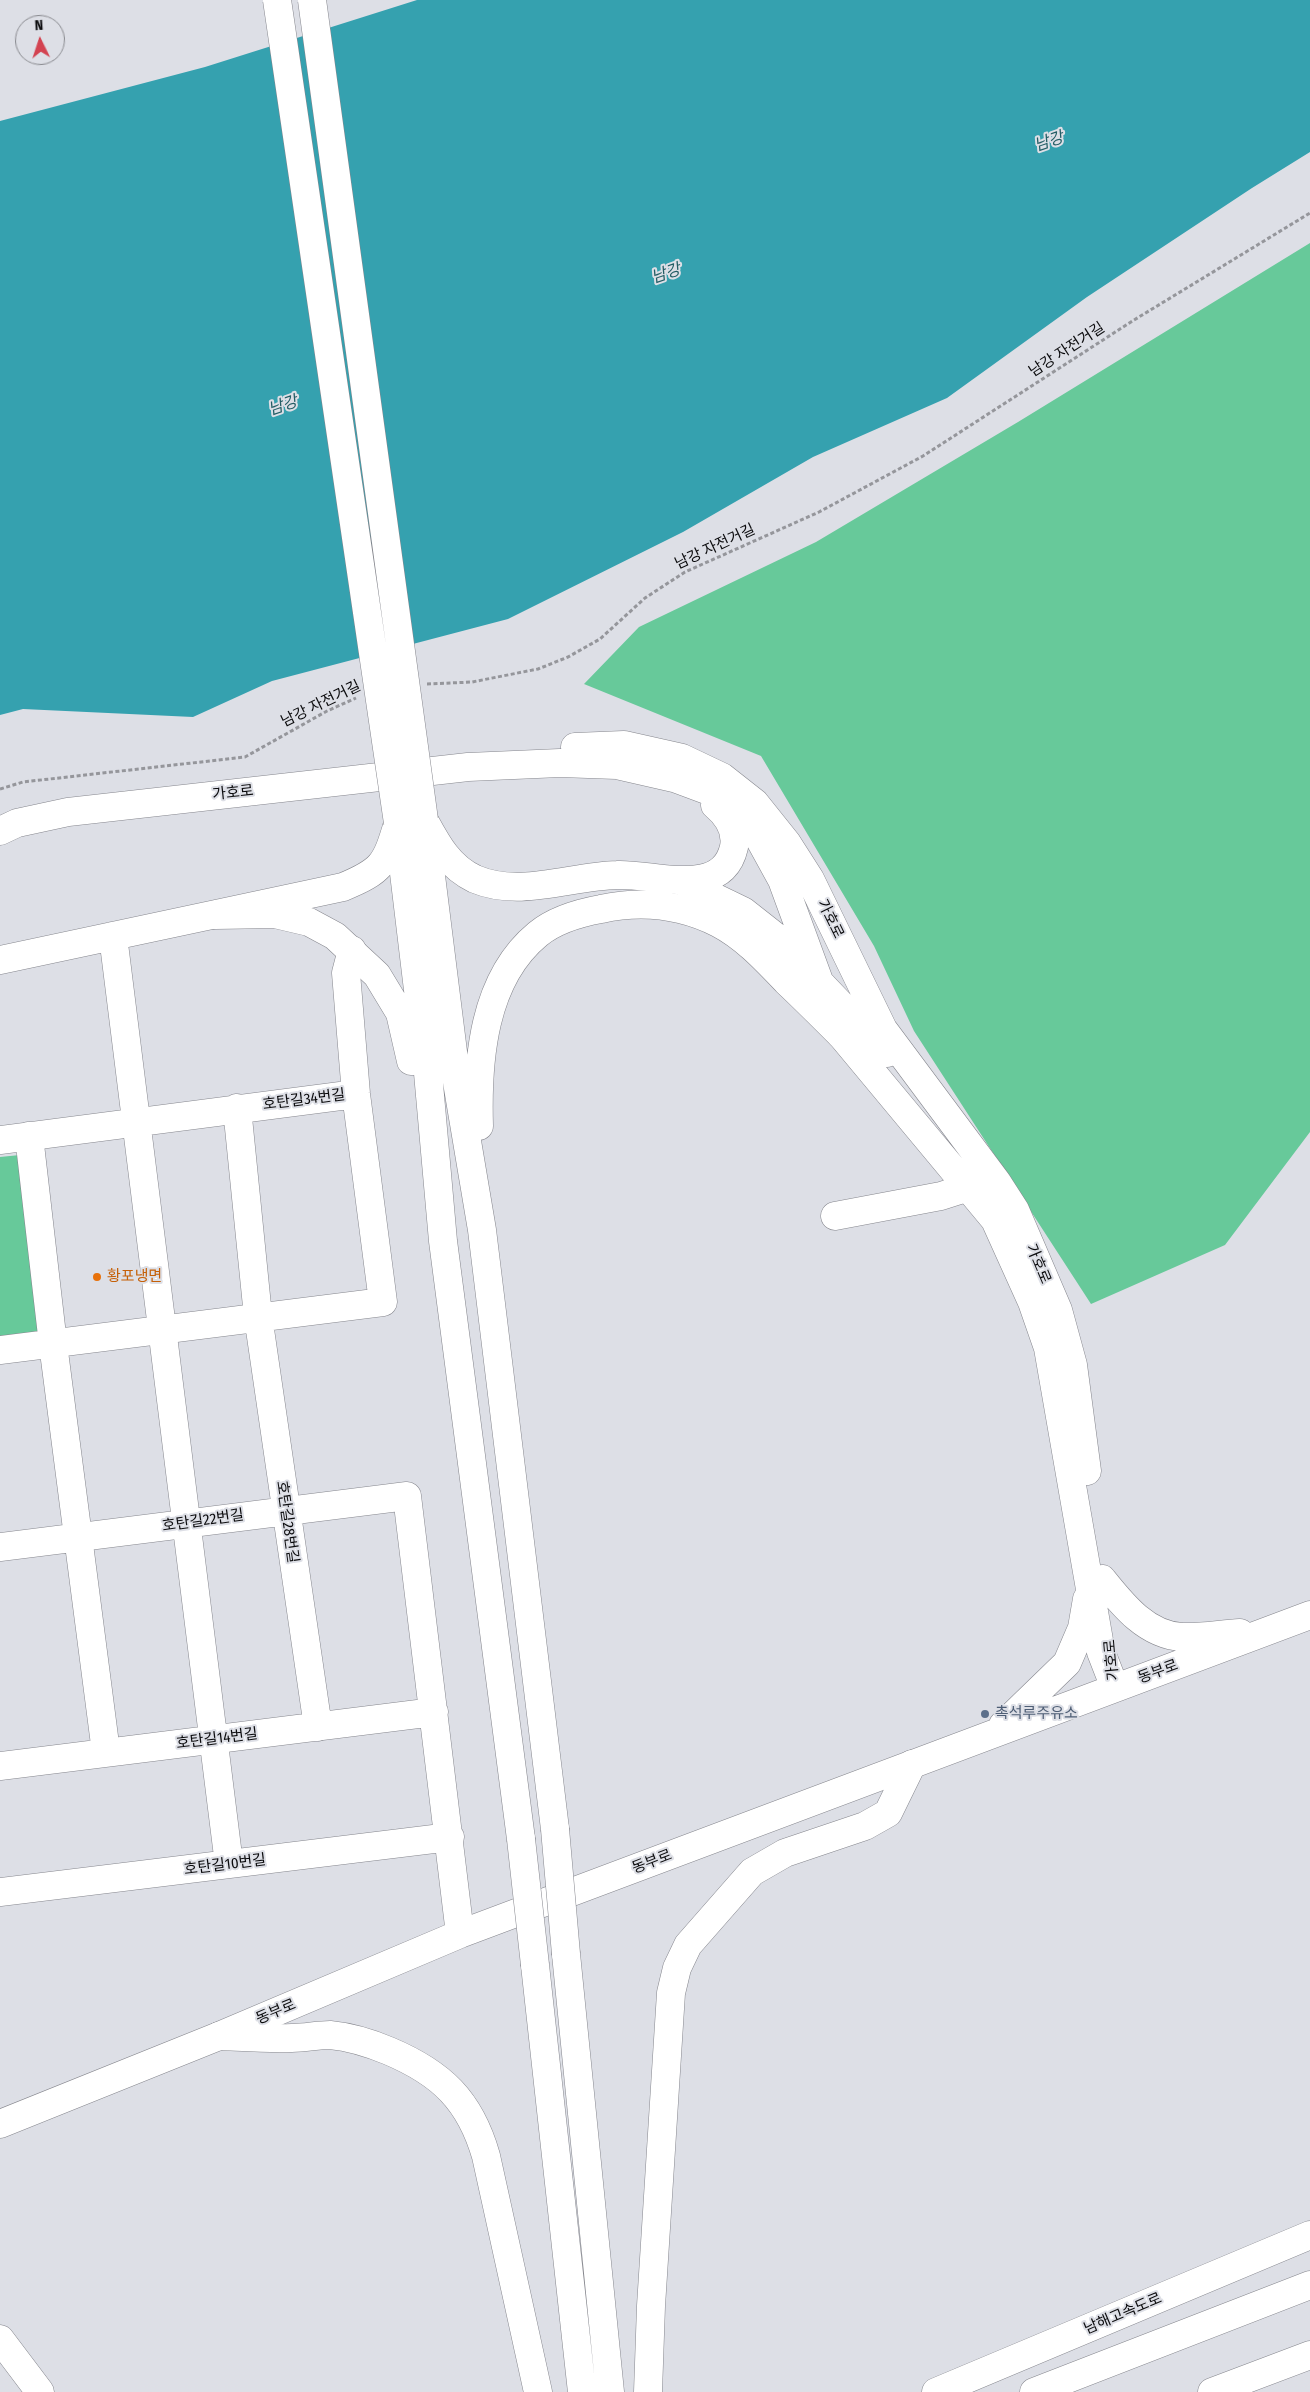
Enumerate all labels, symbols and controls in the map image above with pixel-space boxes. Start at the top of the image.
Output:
north arrow [15,15,65,65]
text: N [34,17,44,34]
water label: 남강 [1032,128,1066,156]
water label: 남강 [649,260,683,288]
street label: 남강 자전거길 [1026,319,1108,381]
water label: 남강 [266,392,300,420]
street label: 남강 자전거길 [672,521,758,573]
street label: 남강 자전거길 [278,677,364,731]
street label: 가호로 [211,782,255,804]
street label: 가호로 [813,896,847,942]
street label: 호탄길34번길 [262,1086,346,1114]
street label: 가호로 [1022,1241,1054,1287]
place label: 황포냉면 [107,1268,162,1286]
marker: 황포냉면 [91,1271,103,1283]
street label: 호탄길28번길 [272,1480,302,1564]
street label: 호탄길22번길 [161,1506,245,1536]
street label: 가호로 [1101,1639,1123,1681]
street label: 동부로 [1135,1656,1181,1688]
place label: 촉석루주유소 [995,1705,1078,1723]
marker: 촉석루주유소 [979,1708,991,1720]
street label: 호탄길14번길 [175,1725,259,1753]
street label: 동부로 [629,1846,675,1878]
street label: 호탄길10번길 [183,1851,267,1879]
street label: 동부로 [253,1996,299,2028]
street label: 남해고속도로 [1081,2290,1165,2338]

